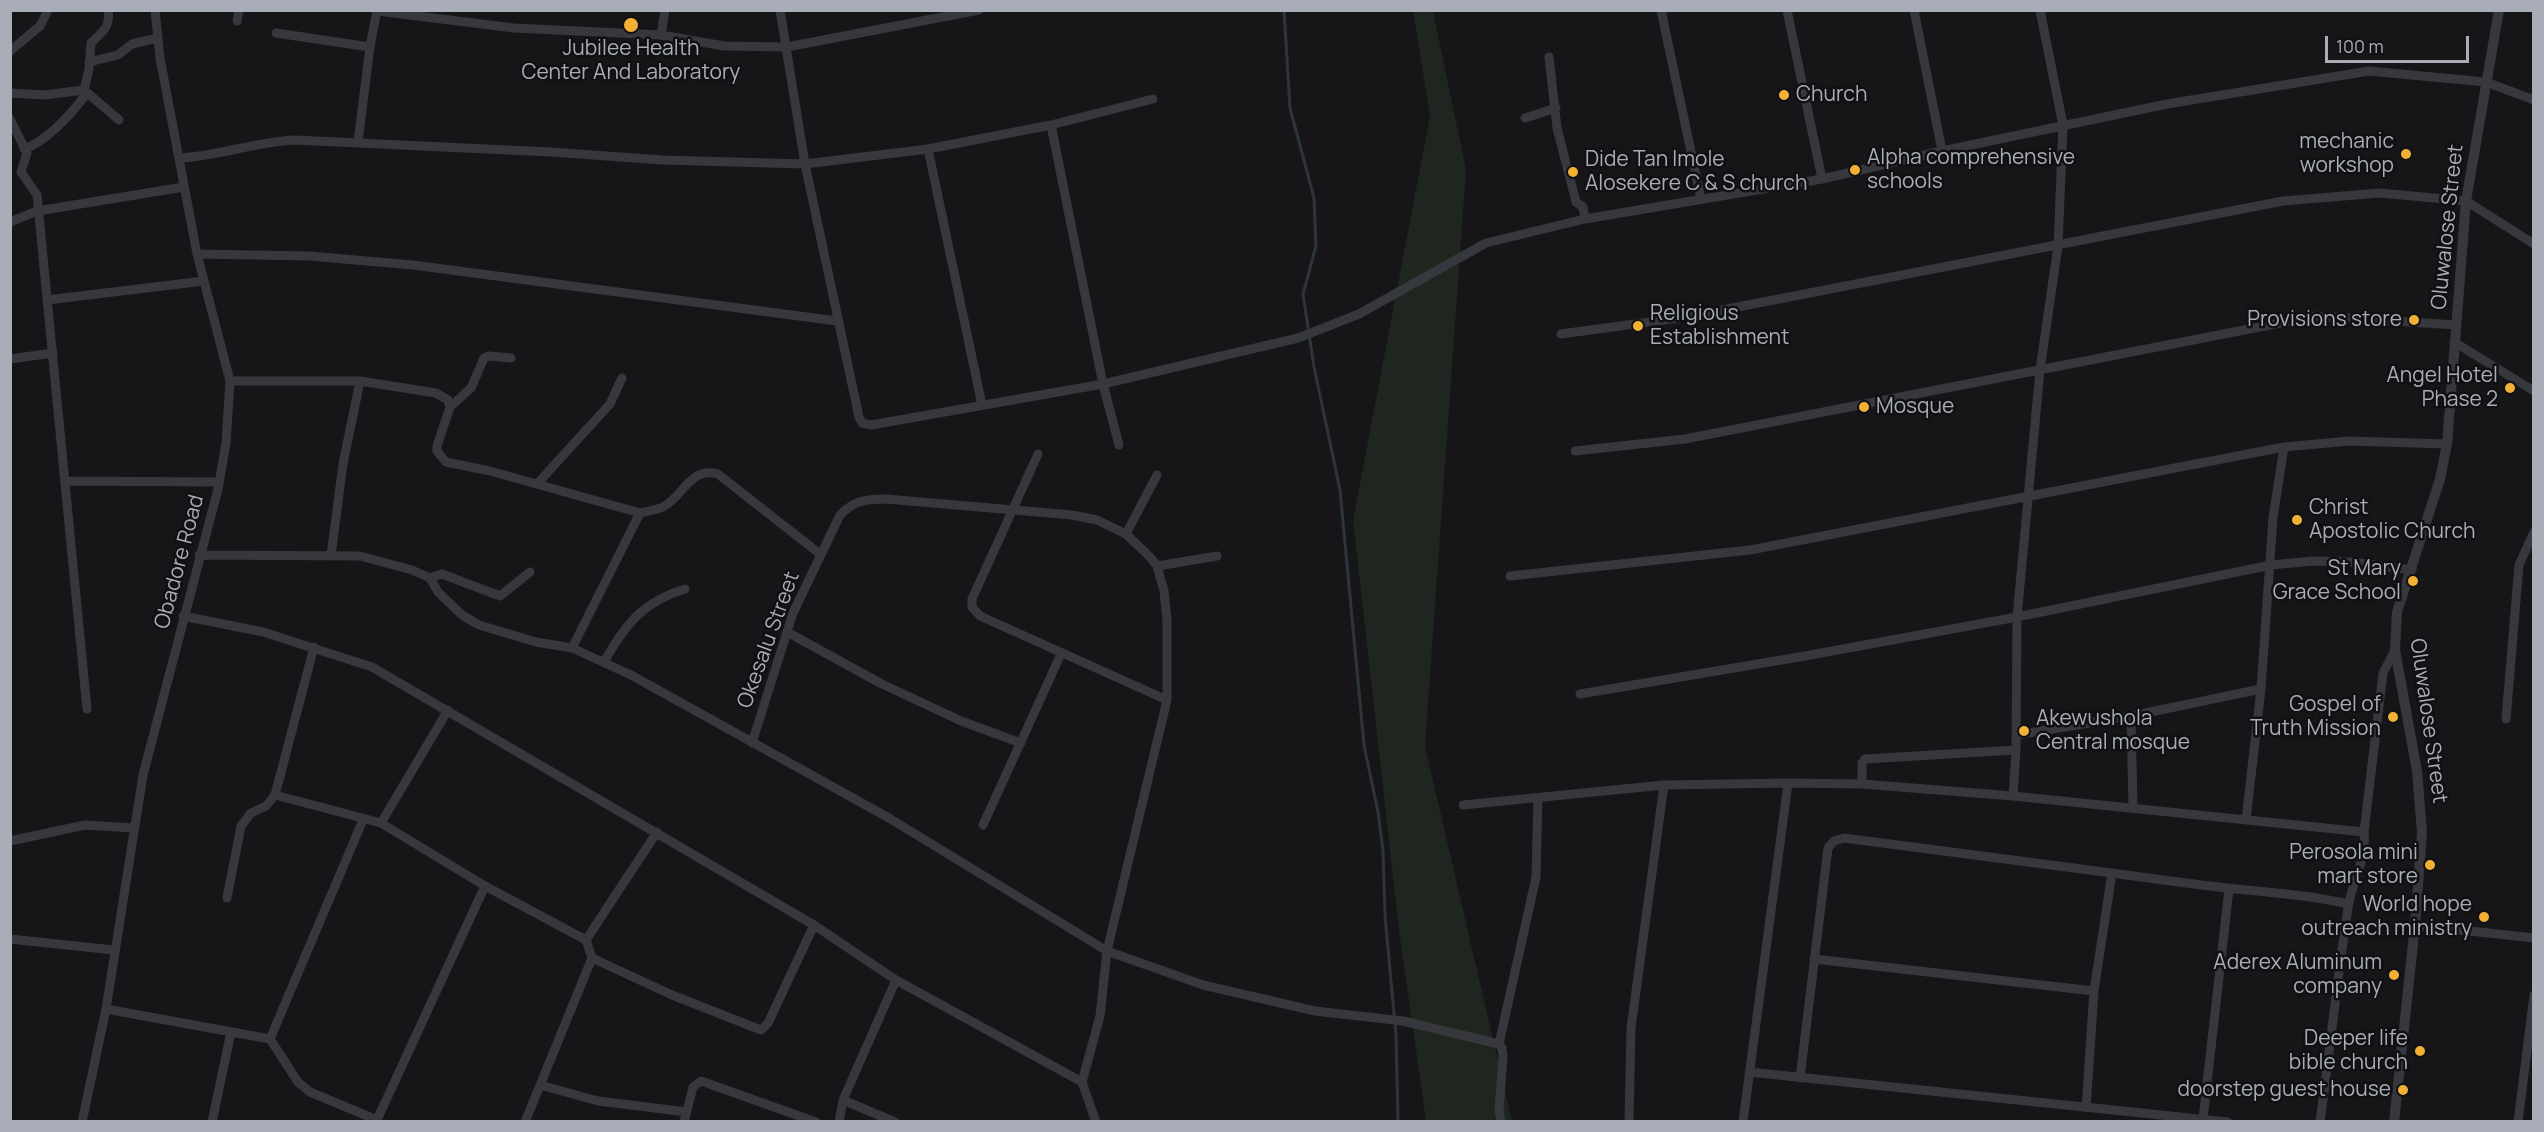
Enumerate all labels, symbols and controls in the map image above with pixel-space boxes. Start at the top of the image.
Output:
marker: Jubilee Health Center And Laboratory [622,16,640,34]
scale bar [2328,24,2472,62]
text: 100 m [2336,34,2384,58]
place label: Jubilee Health Center And Laboratory [522,36,740,86]
place label: Church [1796,82,1867,108]
marker: Church [1777,88,1791,102]
place label: mechanic workshop [2299,129,2394,179]
street label: Oluwalose Street [2427,143,2469,311]
place label: Alpha comprehensive schools [1867,145,2075,195]
place label: Dide Tan Imole Alosekere C & S church [1585,147,1807,197]
marker: mechanic workshop [2399,147,2413,161]
marker: Alpha comprehensive schools [1848,163,1862,177]
marker: Dide Tan Imole Alosekere C & S church [1566,165,1580,179]
place label: Religious Establishment [1650,301,1789,351]
place label: Provisions store [2247,307,2402,333]
marker: Provisions store [2407,313,2421,327]
marker: Religious Establishment [1631,319,1645,333]
place label: Angel Hotel Phase 2 [2386,363,2498,413]
marker: Angel Hotel Phase 2 [2503,381,2517,395]
place label: Mosque [1876,394,1954,420]
marker: Mosque [1857,400,1871,414]
street label: Obadore Road [150,492,210,632]
place label: Christ Apostolic Church [2309,495,2476,545]
marker: Christ Apostolic Church [2290,513,2304,527]
place label: St Mary Grace School [2273,556,2401,606]
street label: Okesalu Street [733,568,805,712]
marker: St Mary Grace School [2406,574,2420,588]
street label: Oluwalose Street [2404,637,2452,805]
place label: Gospel of Truth Mission [2250,692,2381,742]
place label: Akewushola Central mosque [2036,706,2190,756]
marker: Gospel of Truth Mission [2386,710,2400,724]
marker: Akewushola Central mosque [2017,724,2031,738]
place label: Perosola mini mart store [2289,840,2418,890]
marker: Perosola mini mart store [2423,858,2437,872]
place label: World hope outreach ministry [2301,892,2472,942]
marker: World hope outreach ministry [2477,910,2491,924]
place label: Aderex Aluminum company [2213,950,2382,1000]
marker: Aderex Aluminum company [2387,968,2401,982]
place label: Deeper life bible church [2289,1026,2408,1076]
marker: Deeper life bible church [2413,1044,2427,1058]
place label: doorstep guest house [2177,1077,2391,1103]
marker: doorstep guest house [2396,1083,2410,1097]

